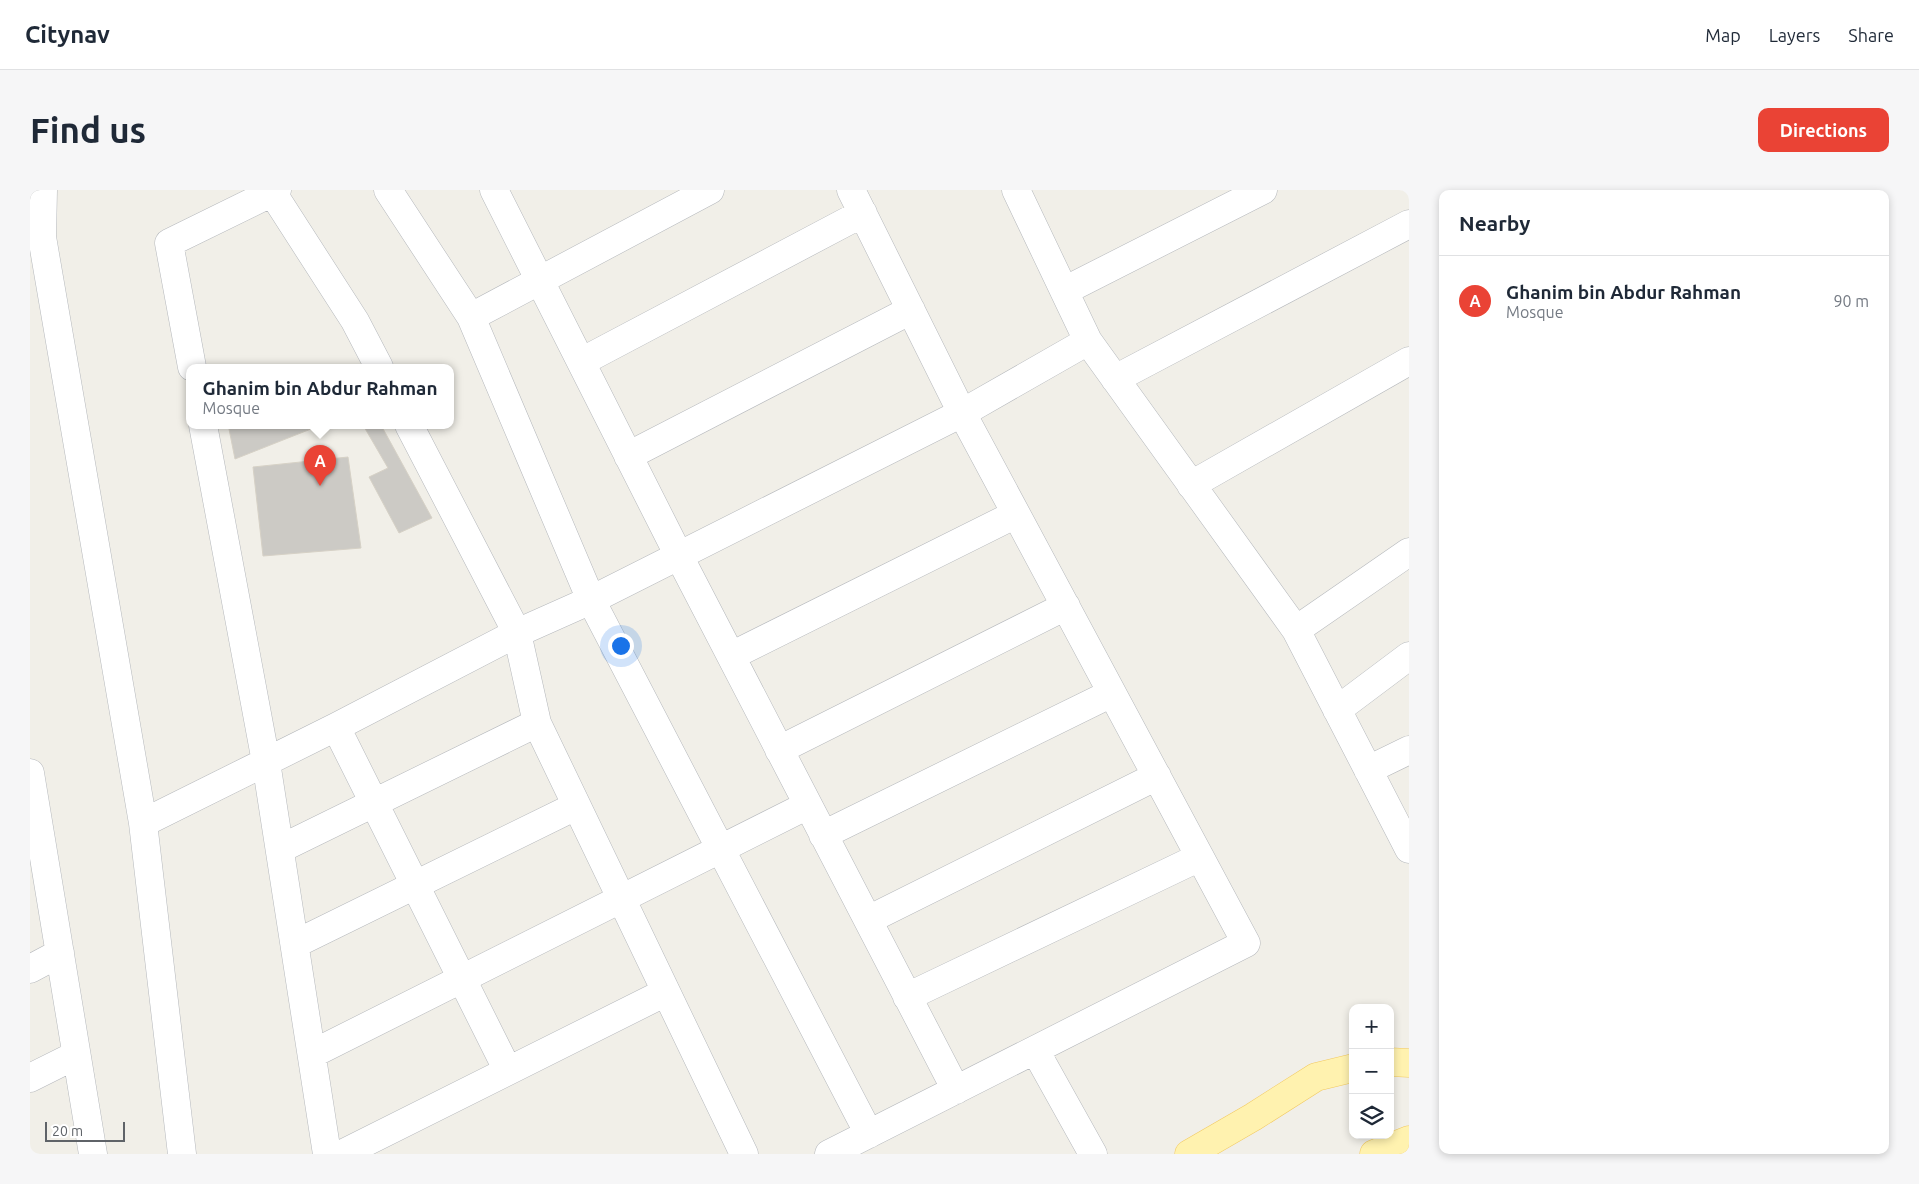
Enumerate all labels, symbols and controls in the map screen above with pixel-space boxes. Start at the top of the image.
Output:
text: Citynav [25,21,110,48]
text: Map [1705,25,1741,45]
text: Layers [1769,25,1820,45]
text: Share [1848,25,1894,45]
button: Directions [1758,108,1889,152]
text: Find us [30,110,146,150]
text: Nearby [1459,211,1530,235]
text: Ghanim bin Abdur Rahman [1506,281,1741,303]
text: A [1469,292,1481,310]
text: 90 m [1833,292,1869,310]
text: Mosque [1506,303,1564,321]
popup [186,364,454,429]
text: Ghanim bin Abdur Rahman [202,377,438,399]
text: Mosque [202,399,260,417]
pin: A [304,445,336,486]
your location [608,633,634,659]
map controls [1349,1004,1394,1139]
button: + [1349,1004,1394,1049]
button: − [1349,1049,1394,1094]
button: layers [1349,1094,1394,1139]
scale bar [45,1119,125,1142]
text: 20 m [52,1123,83,1139]

